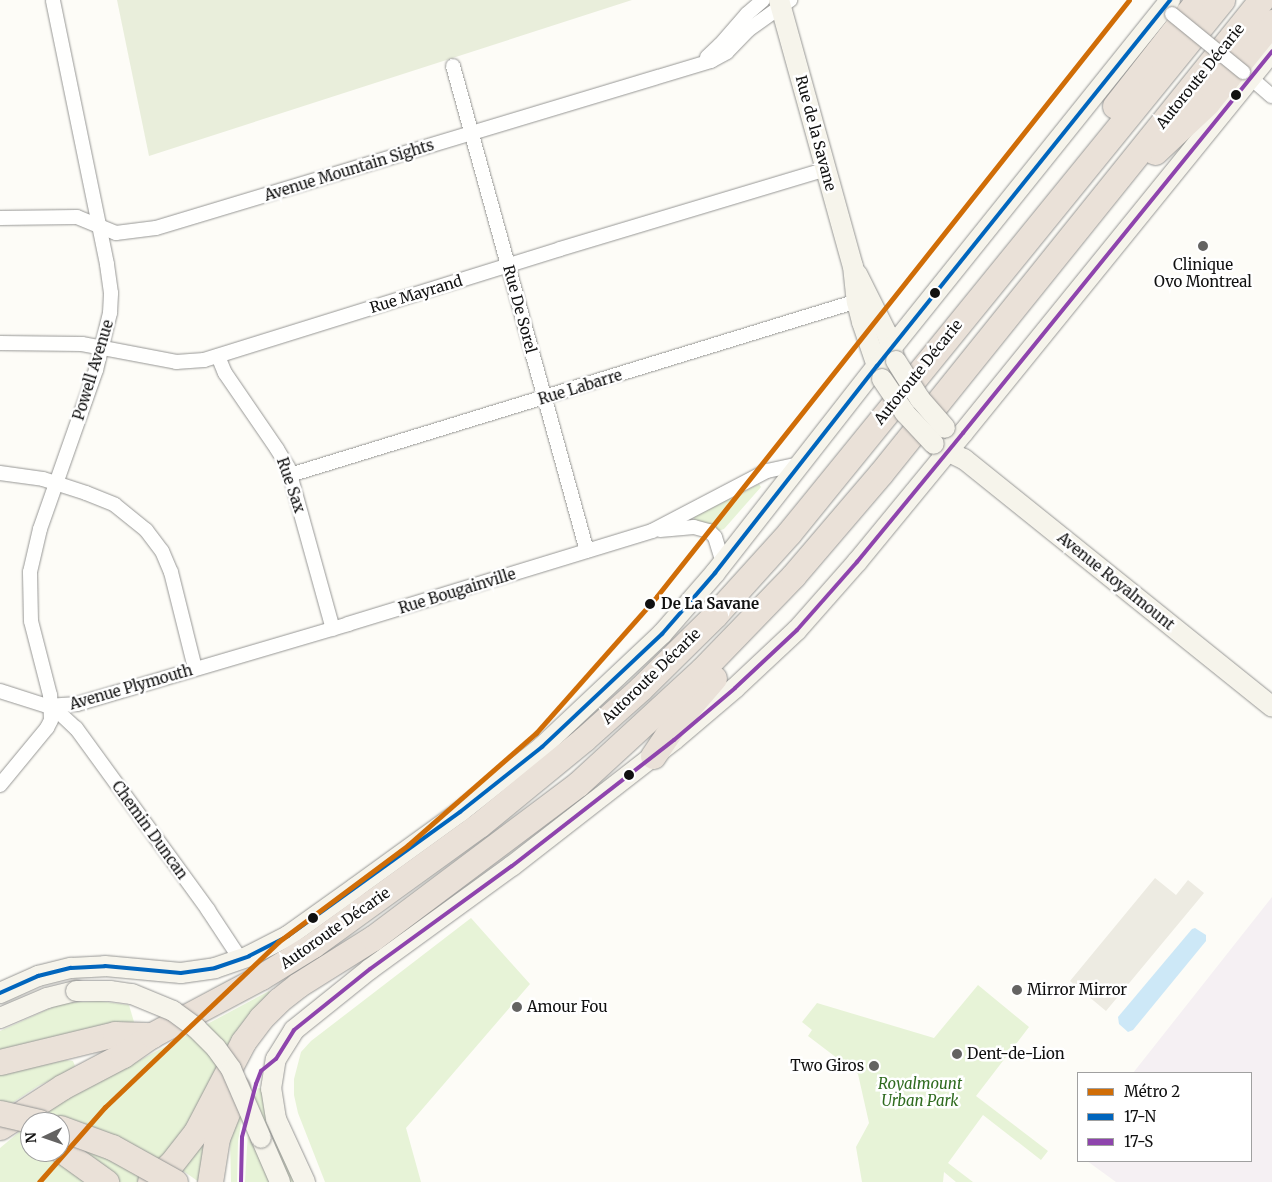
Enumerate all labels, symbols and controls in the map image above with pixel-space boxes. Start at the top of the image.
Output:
street label: Autoroute Décarie [1152,20,1248,132]
street label: Rue de la Savane [792,73,840,193]
unlabelled marker [1231,90,1241,100]
street label: Avenue Mountain Sights [262,136,436,204]
marker: Clinique Ovo Montreal [1196,239,1210,253]
place label: Clinique Ovo Montreal [1154,255,1252,290]
street label: Rue De Sorel [500,263,540,355]
street label: Rue Mayrand [368,271,464,317]
unlabelled marker [930,288,940,298]
street label: Autoroute Décarie [870,316,966,428]
street label: Powell Avenue [69,318,117,422]
street label: Rue Labarre [536,366,624,408]
street label: Rue Sax [273,455,309,515]
street label: Avenue Royalmount [1054,528,1178,634]
street label: Rue Bougainville [396,565,518,617]
place label: De La Savane [661,595,759,613]
marker: De La Savane [643,597,657,611]
street label: Autoroute Décarie [598,624,704,728]
street label: Avenue Plymouth [67,661,195,713]
unlabelled marker [624,770,634,780]
street label: Chemin Duncan [108,777,192,883]
street label: Autoroute Décarie [277,883,393,973]
unlabelled marker [308,913,318,923]
place label: Mirror Mirror [1027,981,1127,999]
marker: Mirror Mirror [1011,984,1023,996]
place label: Amour Fou [527,998,608,1016]
marker: Amour Fou [511,1001,523,1013]
place label: Dent-de-Lion [967,1045,1065,1063]
marker: Dent-de-Lion [951,1048,963,1060]
place label: Two Giros [790,1057,864,1075]
marker: Two Giros [868,1060,880,1072]
legend [1077,1072,1252,1162]
park label: Royalmount Urban Park [878,1074,962,1109]
text: Métro 2 [1124,1082,1180,1101]
text: 17-N [1124,1107,1156,1126]
north arrow [20,1112,70,1162]
text: N [22,1132,40,1144]
text: 17-S [1124,1132,1153,1151]

